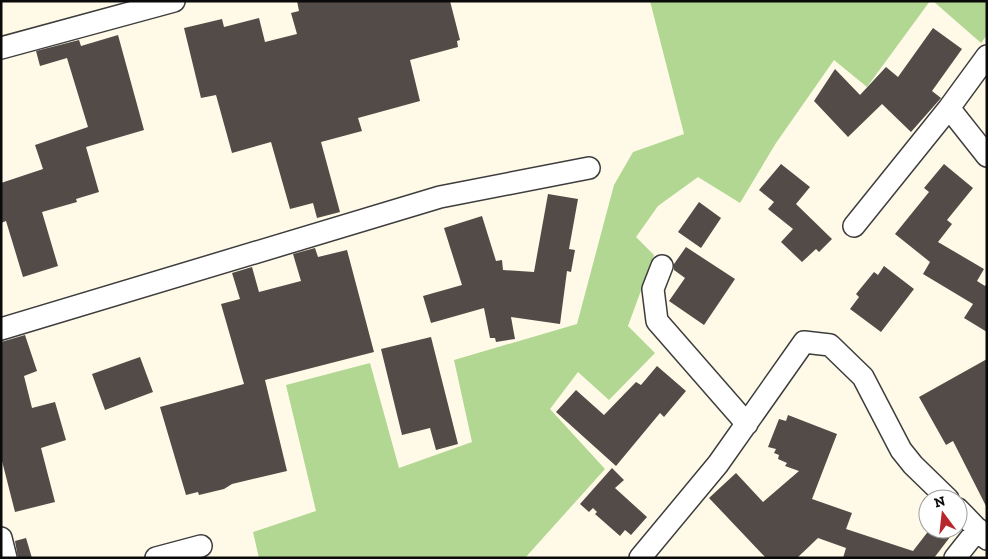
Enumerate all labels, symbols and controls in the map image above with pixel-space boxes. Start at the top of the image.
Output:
north arrow [918,489,968,539]
text: N [932,492,947,512]

